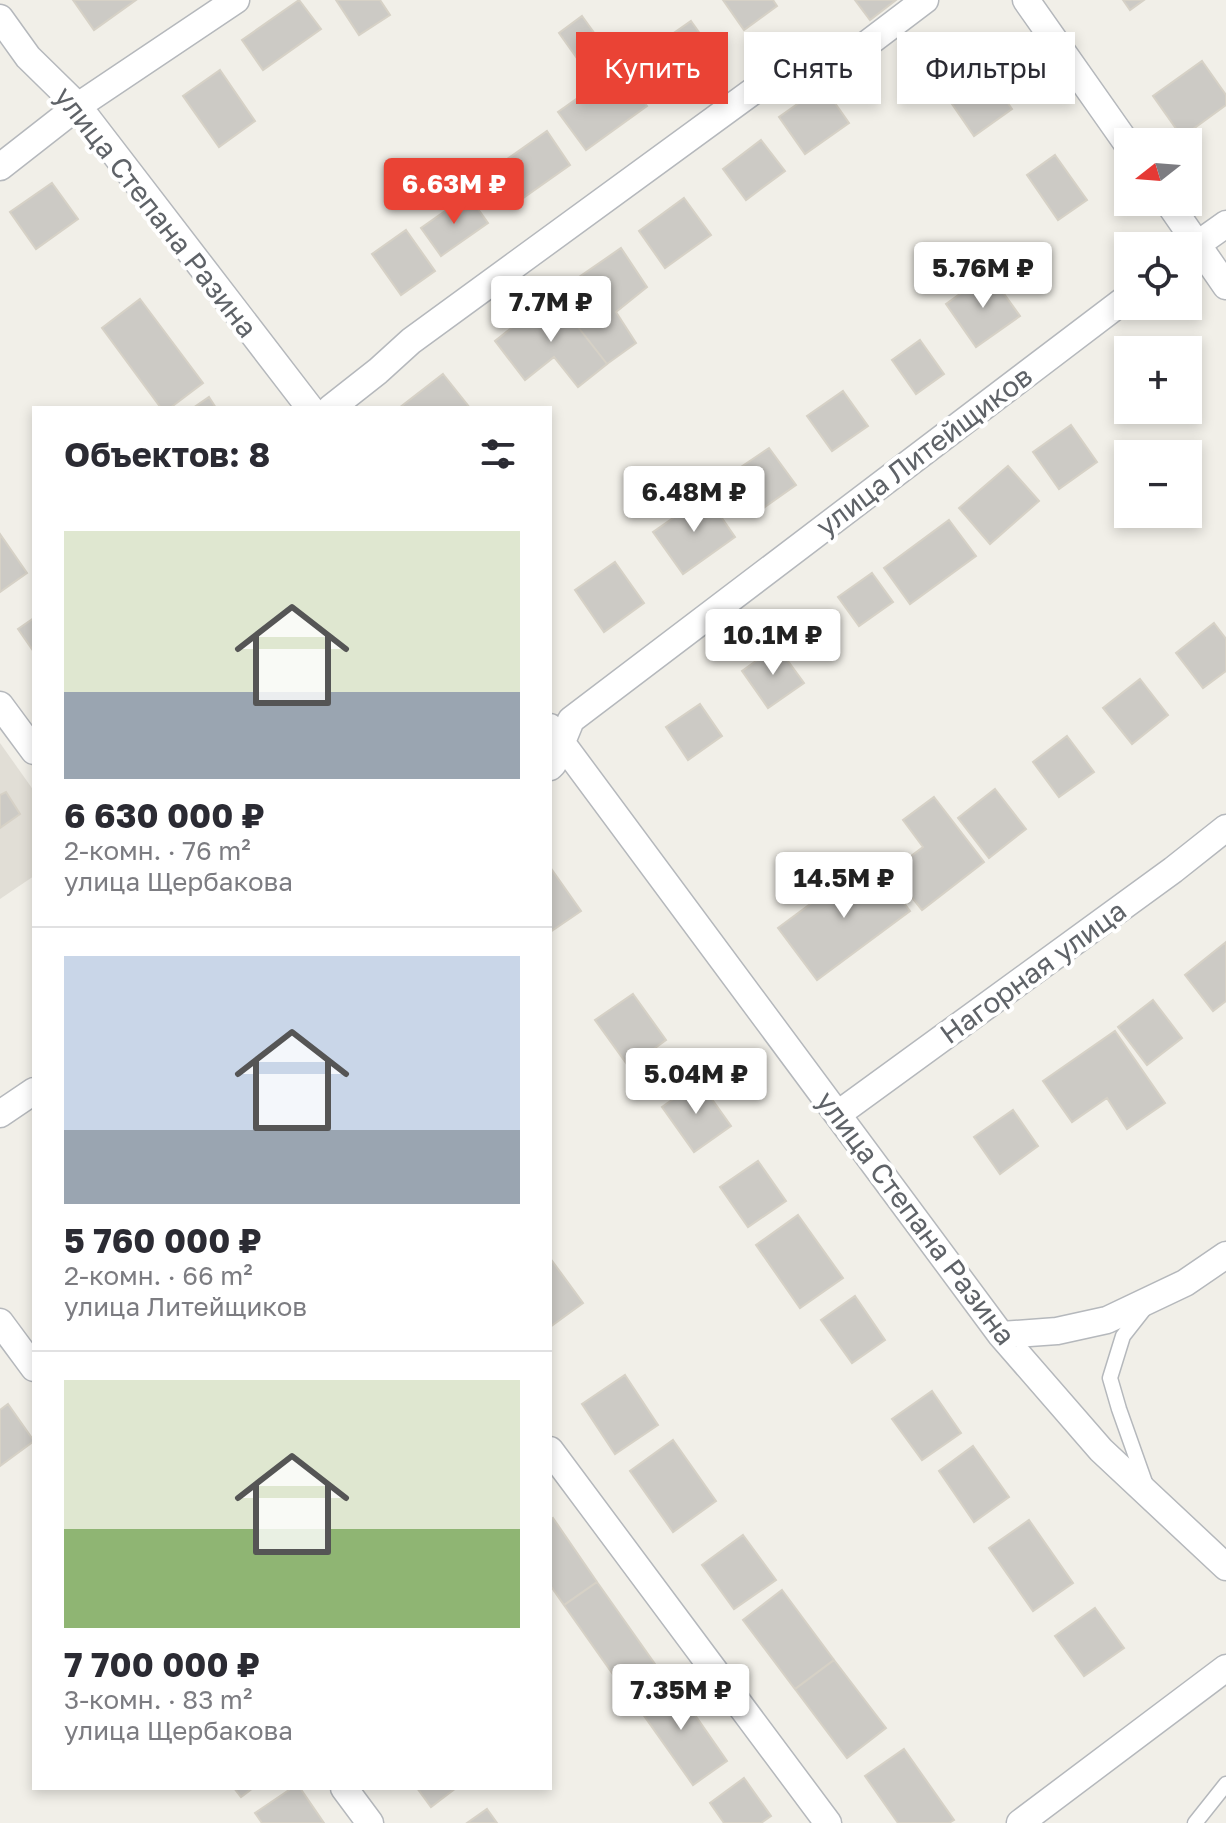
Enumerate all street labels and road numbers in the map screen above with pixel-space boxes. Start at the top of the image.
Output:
street label: улица Степана Разина [48,80,265,344]
street label: улица Литейщиков [809,359,1038,543]
street label: Нагорная улица [933,893,1132,1050]
street label: улица Степана Разина [810,1084,1023,1351]

